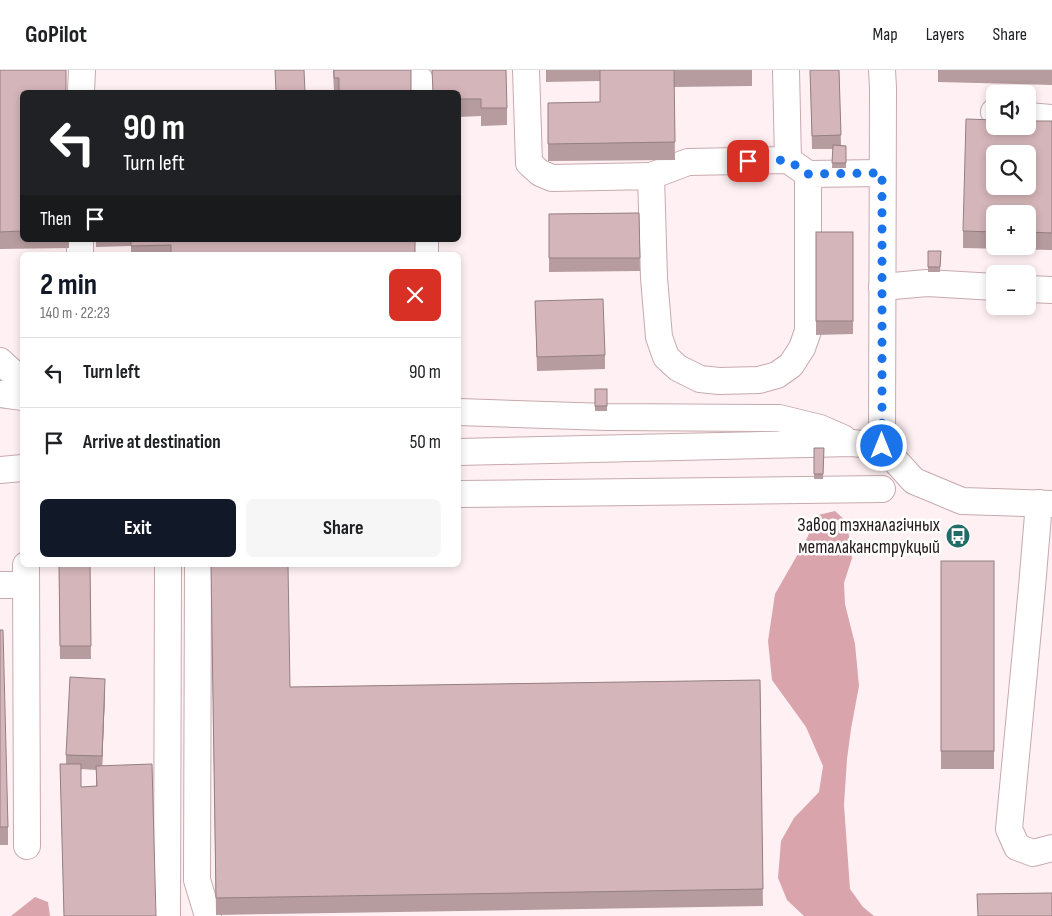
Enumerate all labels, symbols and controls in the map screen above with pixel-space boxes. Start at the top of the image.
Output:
text: GoPilot [25,20,87,49]
text: Map [873,24,898,45]
text: Layers [926,24,965,45]
text: Share [993,24,1027,45]
map controls [986,85,1036,315]
button: sound [986,85,1036,135]
text: 90 m [123,107,185,150]
icon: left [40,110,105,175]
pin [727,140,769,182]
button: search [986,145,1036,195]
icon: arrive [734,147,762,175]
text: Turn left [123,150,185,177]
icon: arrive [81,205,109,233]
button: + [986,205,1036,255]
text: Then [40,208,71,231]
button: − [986,265,1036,315]
text: 2 min [40,267,97,303]
button: close [389,269,441,321]
text: 140 m · 22:23 [40,304,110,323]
icon: left [40,359,68,387]
text: Turn left [83,361,140,384]
text: 90 m [409,361,441,384]
position arrow [855,419,907,471]
icon: arrive [40,429,68,457]
text: Arrive at destination [83,431,221,454]
text: 50 m [410,431,441,454]
button: Exit [40,499,236,557]
button: Share [246,499,441,557]
place label: Завод тэхналагічных металаканструкцый [797,514,940,559]
bus stop icon: Завод тэхналагічных металаканструкцый [945,523,971,549]

